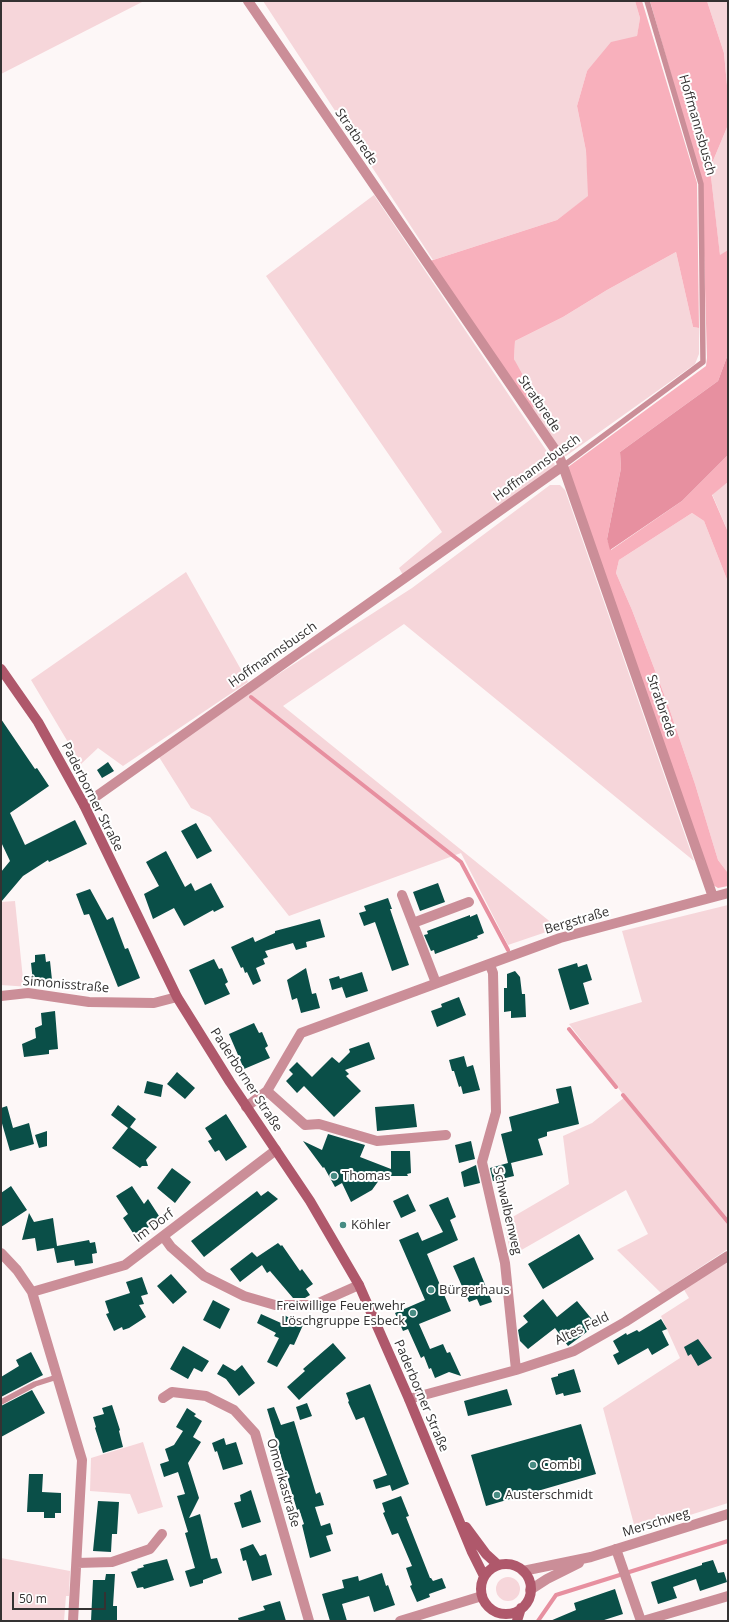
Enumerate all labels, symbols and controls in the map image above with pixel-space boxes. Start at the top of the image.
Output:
street label: Hoffmannsbusch [675,73,719,177]
street label: Stratbrede [331,106,381,168]
street label: Stratbrede [514,373,564,435]
street label: Hoffmannsbusch [490,431,584,505]
street label: Hoffmannsbusch [226,619,320,691]
street label: Stratbrede [643,673,679,739]
street label: Paderborner Straße [58,740,126,854]
street label: Bergstraße [543,904,611,938]
street label: Simonisstraße [22,973,110,997]
street label: Paderborner Straße [207,1025,285,1135]
street label: Schwalbenweg [489,1166,525,1256]
place label: Thomas [342,1168,390,1184]
marker: Thomas [329,1171,339,1181]
street label: Im Dorf [131,1206,177,1246]
place label: Köhler [351,1217,391,1233]
marker: Köhler [338,1220,348,1230]
place label: Bürgerhaus [439,1282,510,1298]
marker: Bürgerhaus [426,1285,436,1295]
place label: Freiwillige Feuerwehr Löschgruppe Esbeck [276,1298,405,1329]
marker: Freiwillige Feuerwehr Löschgruppe Esbeck [408,1308,418,1318]
street label: Altes Feld [552,1309,612,1349]
street label: Paderborner Straße [390,1338,452,1454]
street label: Omorikastraße [263,1437,303,1529]
place label: Combi [541,1457,580,1473]
marker: Combi [528,1460,538,1470]
place label: Austerschmidt [505,1487,593,1503]
marker: Austerschmidt [492,1490,502,1500]
street label: Merschweg [621,1505,691,1541]
scale bar [14,1584,108,1610]
text: 50 m [19,1590,47,1607]

